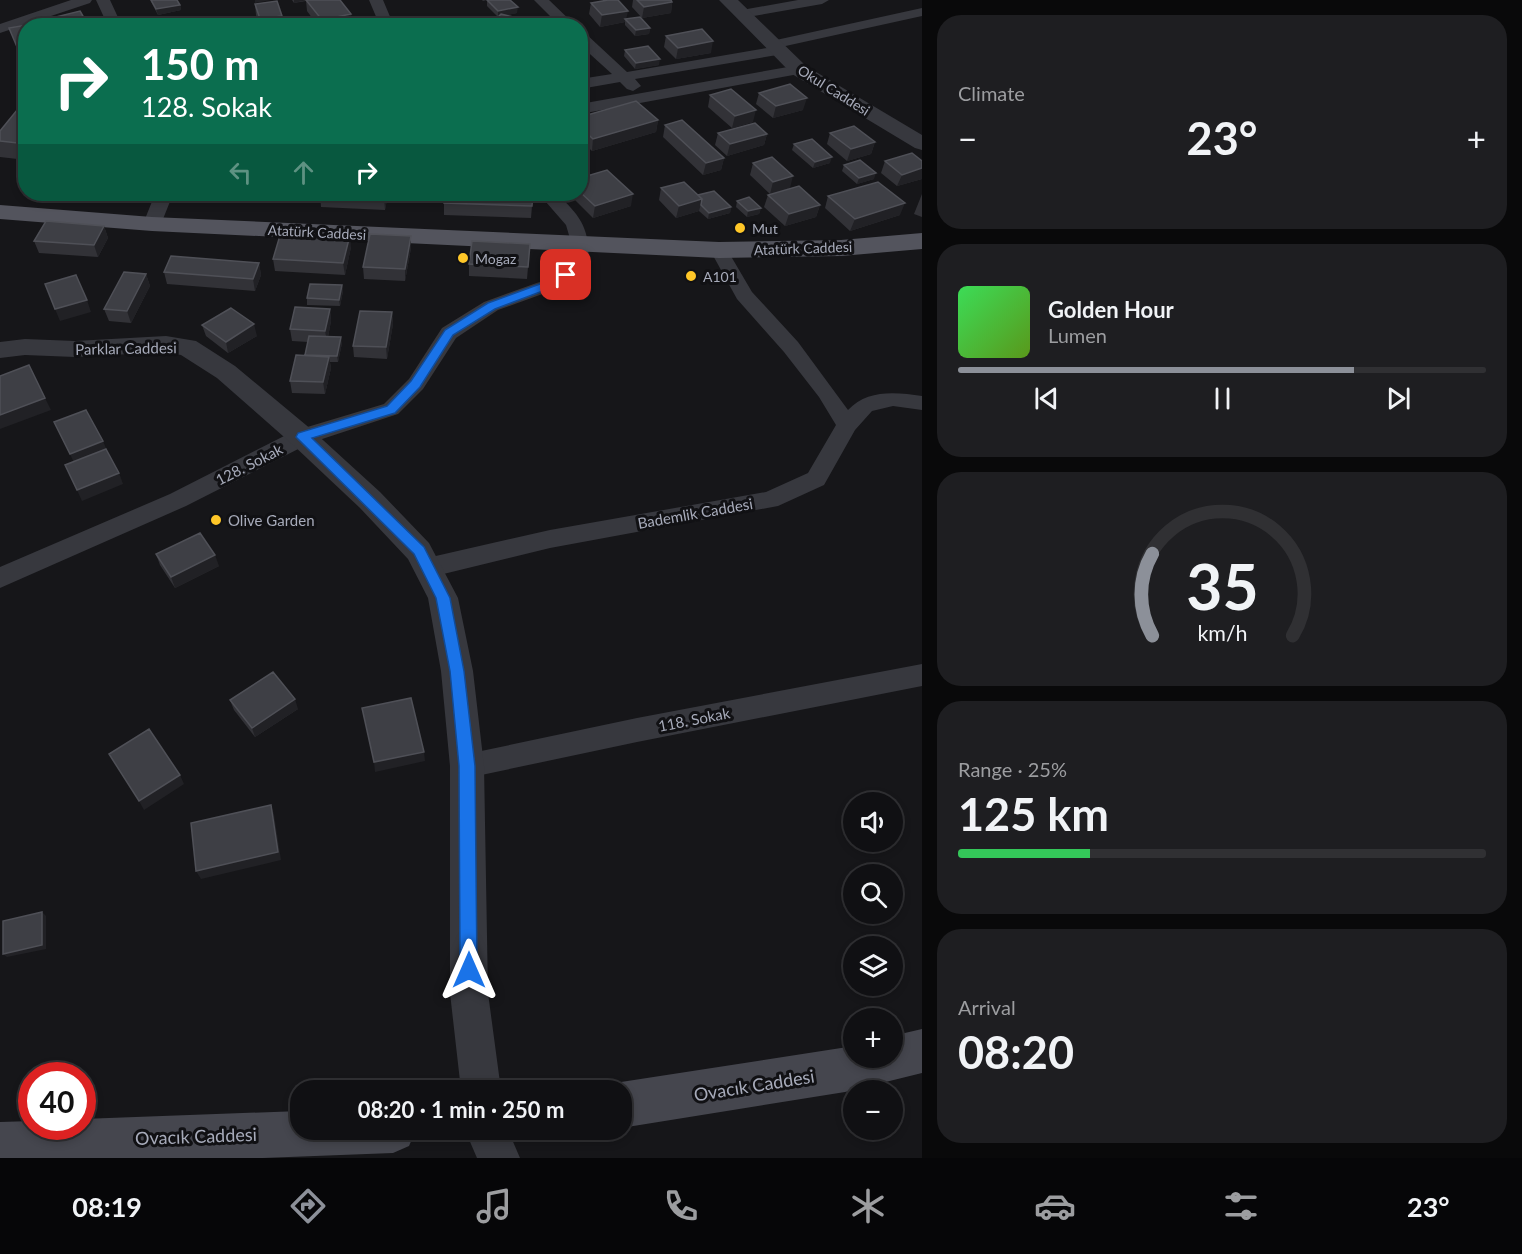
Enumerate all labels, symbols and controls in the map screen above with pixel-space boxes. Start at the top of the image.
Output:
text: 150 m [141,39,259,89]
icon: right [42,42,120,120]
street label: Okul Caddesi [795,61,873,119]
text: Climate [958,81,1025,105]
text: 128. Sokak [141,90,272,123]
text: 23° [1187,111,1257,165]
text: − [958,118,977,158]
text: + [1467,118,1486,158]
icon: left [224,156,257,189]
icon: ahead [287,156,320,189]
icon: right [350,156,383,189]
place label: Mut [752,220,778,237]
street label: Atatürk Caddesi [267,221,367,243]
marker: Mut [733,221,747,235]
street label: Atatürk Caddesi [754,238,852,258]
pin [540,249,591,300]
place label: Mogaz [475,250,516,267]
marker: Mogaz [456,251,470,265]
icon: arrive [549,258,582,291]
place label: A101 [703,268,737,285]
marker: A101 [684,269,698,283]
text: Golden Hour [1048,296,1174,323]
text: Lumen [1048,323,1107,347]
street label: Parklar Caddesi [75,338,177,358]
icon: previous [1030,382,1063,415]
icon: pause [1206,382,1239,415]
icon: next [1382,382,1415,415]
street label: 128. Sokak [212,439,286,489]
street label: Bademlik Caddesi [636,494,754,532]
place label: Olive Garden [228,511,315,529]
marker: Olive Garden [209,513,223,527]
text: 35 [1186,548,1258,623]
text: km/h [1197,620,1247,646]
street label: 118. Sokak [657,703,732,735]
text: Range · 25% [958,757,1067,781]
text: 125 km [958,787,1109,841]
map controls [843,792,903,1140]
button: sound [843,792,903,852]
button: search [843,864,903,924]
button: layers [843,936,903,996]
position arrow [437,938,501,1002]
text: Arrival [958,995,1016,1019]
button: + [843,1008,903,1068]
text: 08:20 [958,1025,1074,1079]
speed limit sign: 40 [18,1062,96,1140]
street label: Ovacık Caddesi [692,1065,816,1105]
button: − [843,1080,903,1140]
text: 08:20 · 1 min · 250 m [358,1096,564,1123]
street label: Ovacık Caddesi [135,1123,257,1149]
icon: directions [287,1185,329,1227]
icon: music [473,1185,515,1227]
icon: phone [660,1185,702,1227]
icon: climate [847,1185,889,1227]
icon: car [1034,1185,1076,1227]
icon: filters [1220,1185,1262,1227]
text: 08:19 [72,1190,142,1223]
text: 23° [1407,1190,1450,1223]

